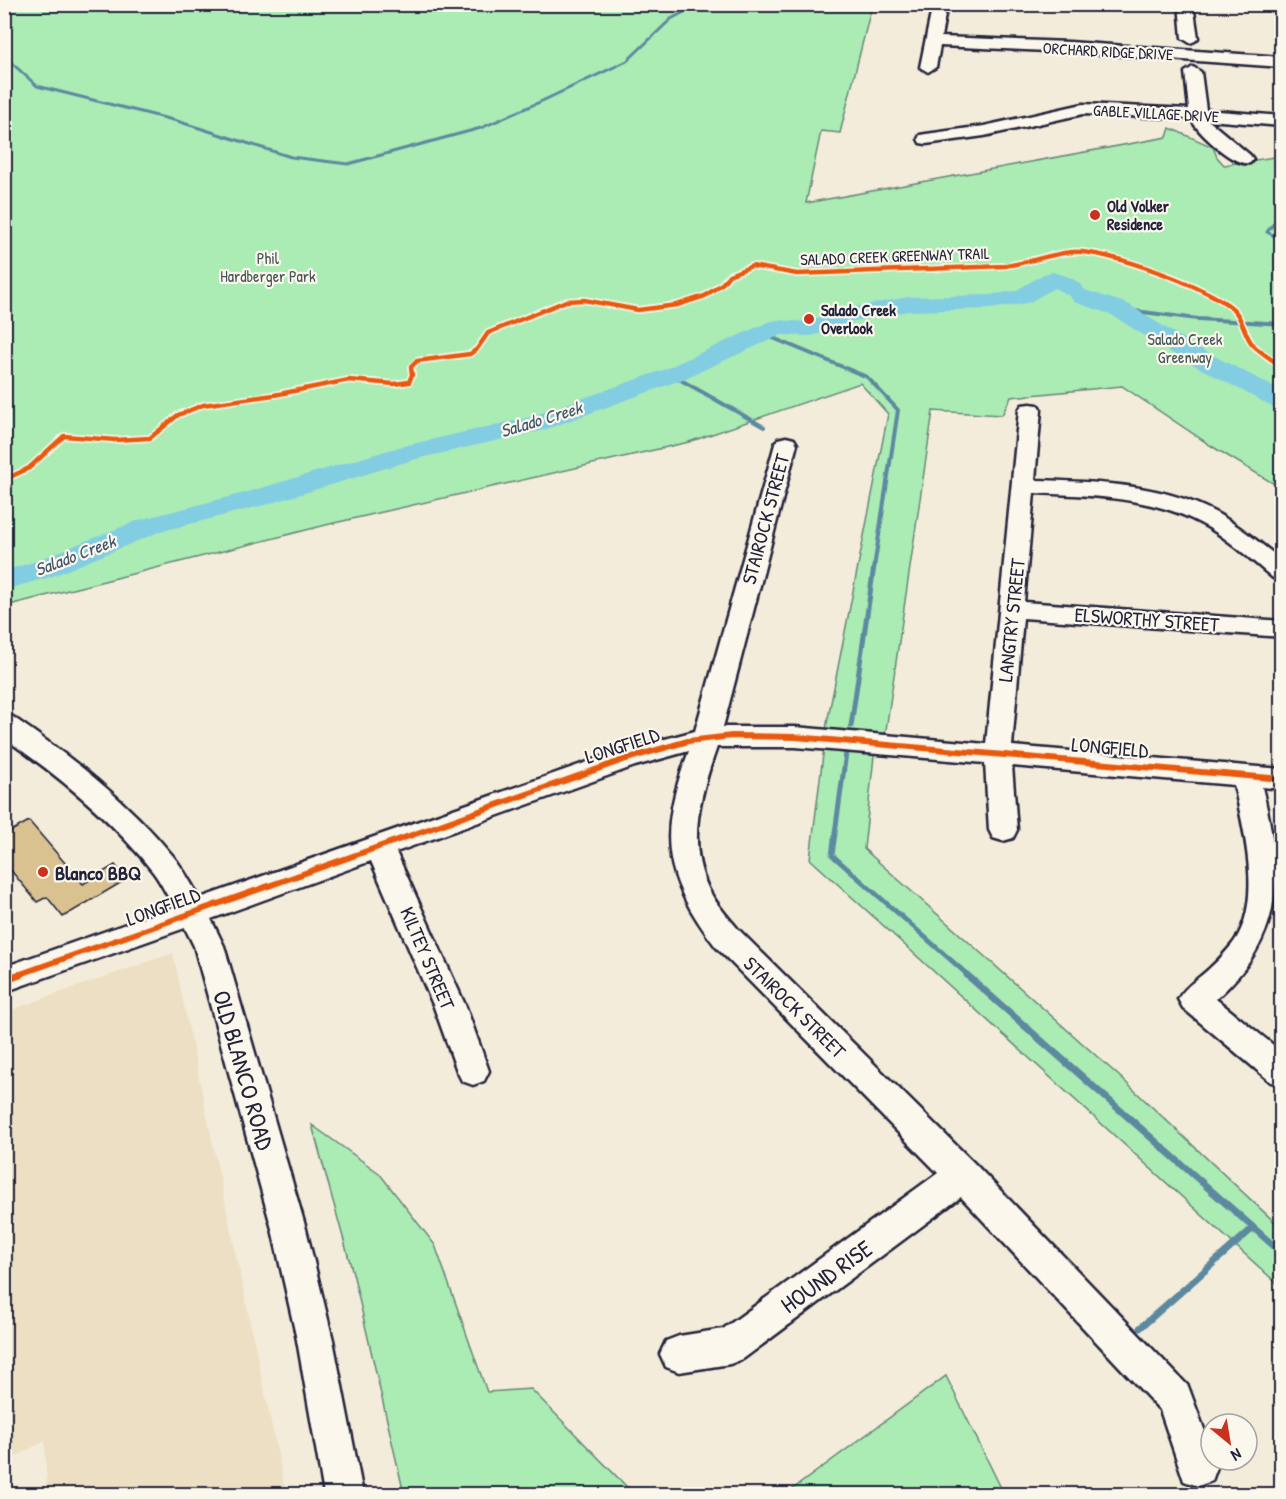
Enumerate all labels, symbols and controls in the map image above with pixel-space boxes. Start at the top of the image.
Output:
street label: ORCHARD RIDGE DRIVE [1042,37,1174,65]
street label: GABLE VILLAGE DRIVE [1093,99,1219,127]
place label: Old Volker Residence [1107,195,1170,235]
marker: Old Volker Residence [1088,208,1102,222]
street label: SALADO CREEK GREENWAY TRAIL [800,242,990,270]
park label: Phil Hardberger Park [220,247,316,287]
place label: Salado Creek Overlook [821,299,896,339]
marker: Salado Creek Overlook [802,312,816,326]
park label: Salado Creek Greenway [1148,328,1223,368]
water label: Salado Creek [497,394,586,443]
street label: STAIROCK STREET [735,450,796,587]
water label: Salado Creek [31,528,120,582]
street label: LANGTRY STREET [991,556,1031,683]
street label: ELSWORTHY STREET [1074,600,1221,638]
street label: LONGFIELD [581,720,663,770]
street label: LONGFIELD [1071,730,1150,764]
place label: Blanco BBQ [55,859,141,886]
marker: Blanco BBQ [36,865,50,879]
street label: LONGFIELD [122,880,204,932]
street label: KILTEY STREET [394,903,462,1014]
street label: STAIROCK STREET [738,950,852,1064]
street label: OLD BLANCO ROAD [206,987,282,1154]
street label: HOUND RISE [774,1232,878,1320]
north arrow [1199,1412,1259,1472]
text: N [1227,1443,1246,1467]

